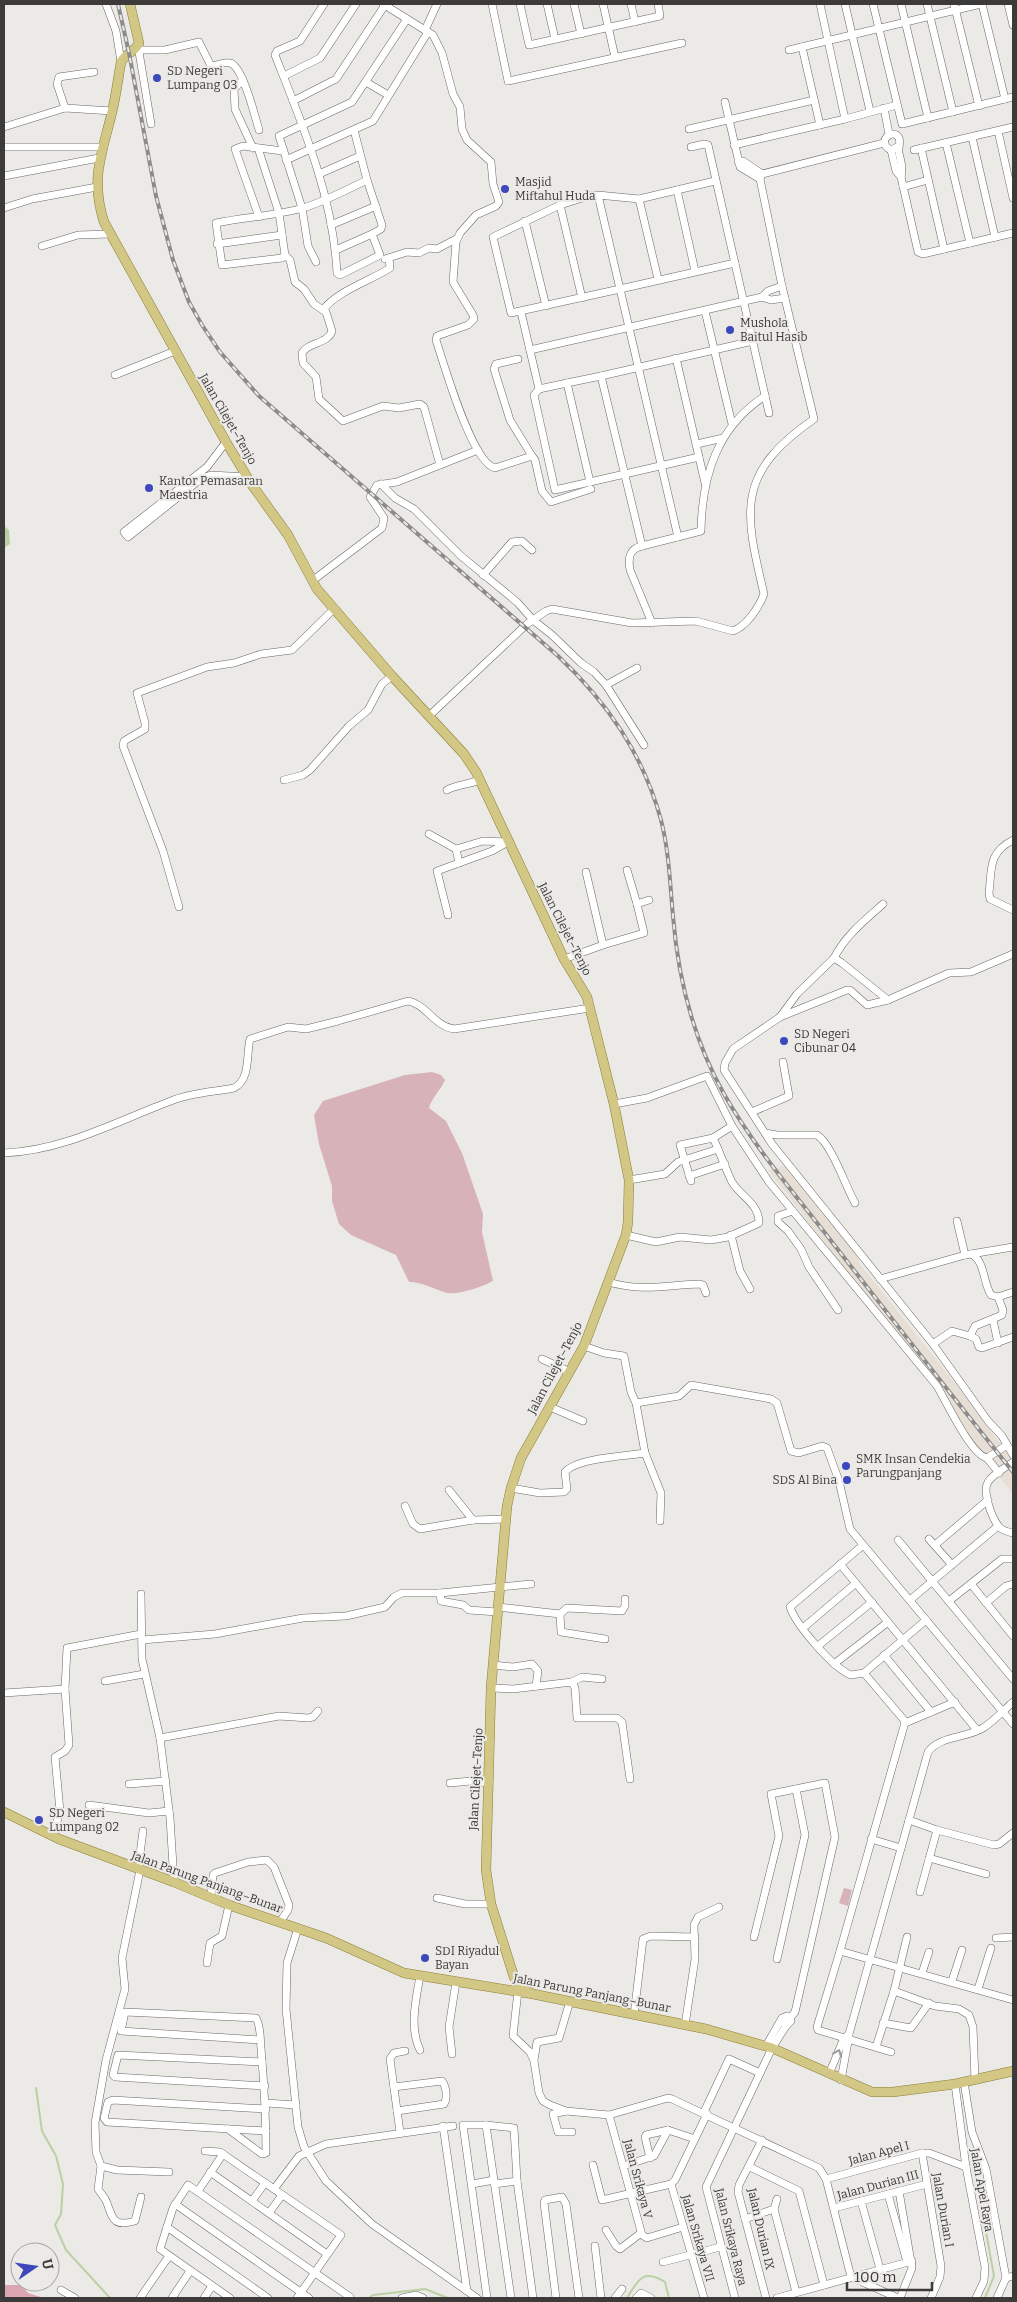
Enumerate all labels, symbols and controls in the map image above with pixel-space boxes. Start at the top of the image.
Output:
place label: SD Negeri Lumpang 03 [167,64,237,92]
marker: SD Negeri Lumpang 03 [151,72,163,84]
place label: Masjid Miftahul Huda [515,175,596,203]
marker: Masjid Miftahul Huda [499,183,511,195]
place label: Mushola Baitul Hasib [740,316,807,344]
marker: Mushola Baitul Hasib [724,324,736,336]
street label: Jalan Cilejet–Tenjo [196,370,260,467]
place label: Kantor Pemasaran Maestria [159,474,263,502]
marker: Kantor Pemasaran Maestria [143,482,155,494]
street label: Jalan Cilejet–Tenjo [535,879,595,978]
place label: SD Negeri Cibunar 04 [794,1027,856,1055]
marker: SD Negeri Cibunar 04 [778,1035,790,1047]
street label: Jalan Cilejet–Tenjo [524,1319,585,1417]
place label: SMK Insan Cendekia Parungpanjang [856,1452,971,1480]
marker: SMK Insan Cendekia Parungpanjang [840,1460,852,1472]
place label: SDS Al Bina [772,1473,837,1487]
marker: SDS Al Bina [841,1474,853,1486]
street label: Jalan Cilejet–Tenjo [466,1727,486,1832]
place label: SD Negeri Lumpang 02 [49,1806,119,1834]
marker: SD Negeri Lumpang 02 [33,1814,45,1826]
street label: Jalan Parung Panjang–Bunar [129,1848,285,1916]
place label: SDI Riyadul Bayan [435,1944,500,1972]
marker: SDI Riyadul Bayan [419,1952,431,1964]
street label: Jalan Parung Panjang–Bunar [511,1971,673,2015]
one-way arrow [831,2049,842,2058]
street label: Jalan Srikaya V [620,2137,656,2221]
street label: Jalan Apel I [846,2138,911,2168]
street label: Jalan Apel Raya [968,2146,996,2233]
street label: Jalan Durian III [835,2167,920,2203]
street label: Jalan Durian I [929,2171,956,2248]
street label: Jalan Srikaya Raya [712,2186,750,2288]
street label: Jalan Durian IX [745,2186,777,2272]
street label: Jalan Srikaya VII [679,2192,717,2283]
north arrow [10,2242,60,2292]
text: U [38,2257,57,2272]
scale bar [847,2260,932,2292]
text: 100 m [854,2268,897,2286]

